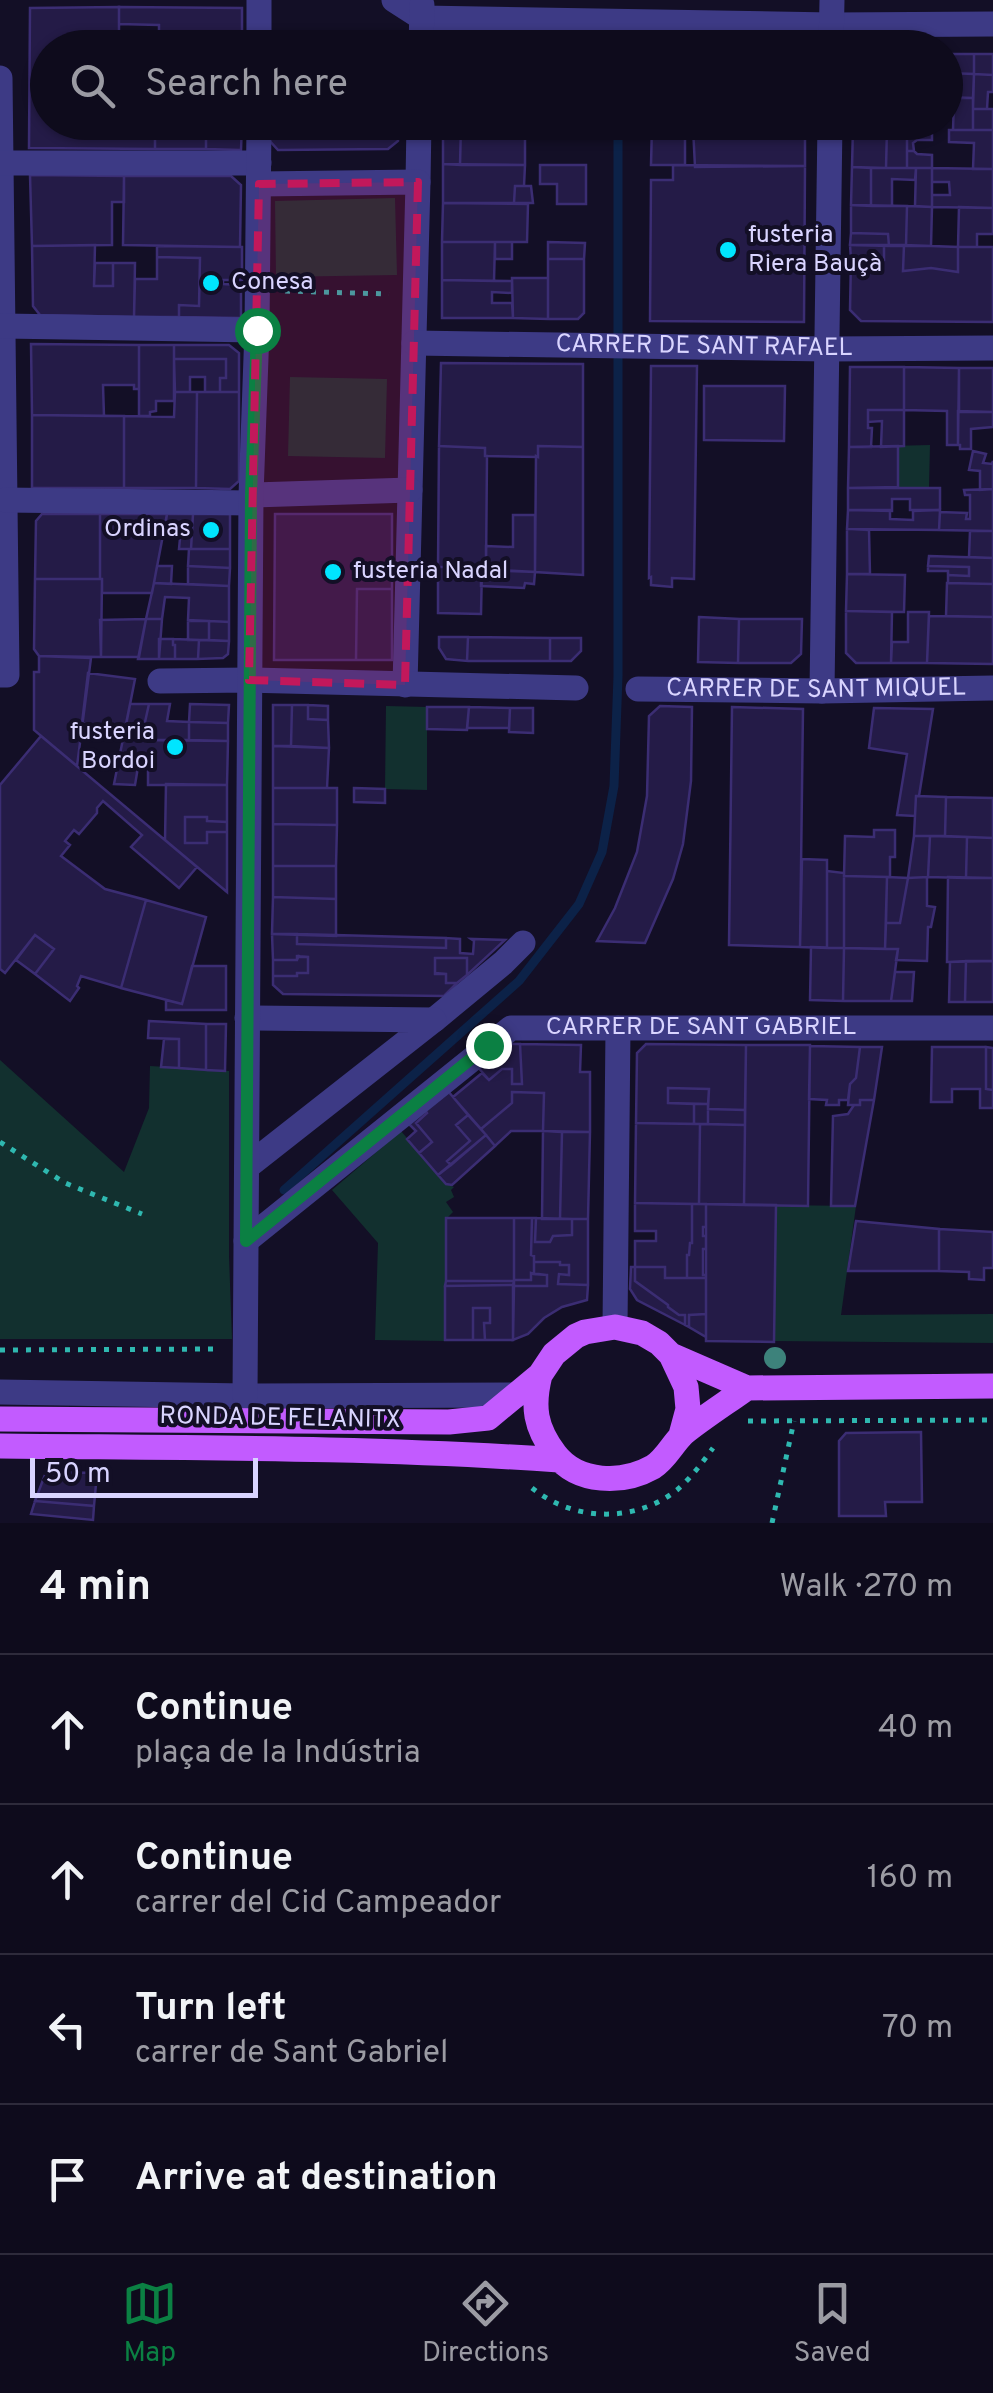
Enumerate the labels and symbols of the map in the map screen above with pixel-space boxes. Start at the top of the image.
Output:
place label: fusteria Riera Bauçà [748,220,882,281]
marker: fusteria Riera Bauçà [717,239,739,261]
place label: Conesa [231,267,313,299]
marker: Conesa [200,272,222,294]
route start [235,308,281,354]
street label: CARRER DE SANT RAFAEL [555,329,853,365]
place label: Ordinas [104,514,191,546]
marker: Ordinas [200,519,222,541]
place label: fusteria Nadal [353,556,508,588]
marker: fusteria Nadal [322,561,344,583]
street label: CARRER DE SANT MIQUEL [666,672,966,707]
place label: fusteria Bordoi [70,717,155,778]
marker: fusteria Bordoi [164,736,186,758]
street label: CARRER DE SANT GABRIEL [546,1012,856,1044]
route end [466,1023,512,1069]
street label: RONDA DE FELANITX [159,1401,401,1437]
scale bar [30,1453,258,1498]

